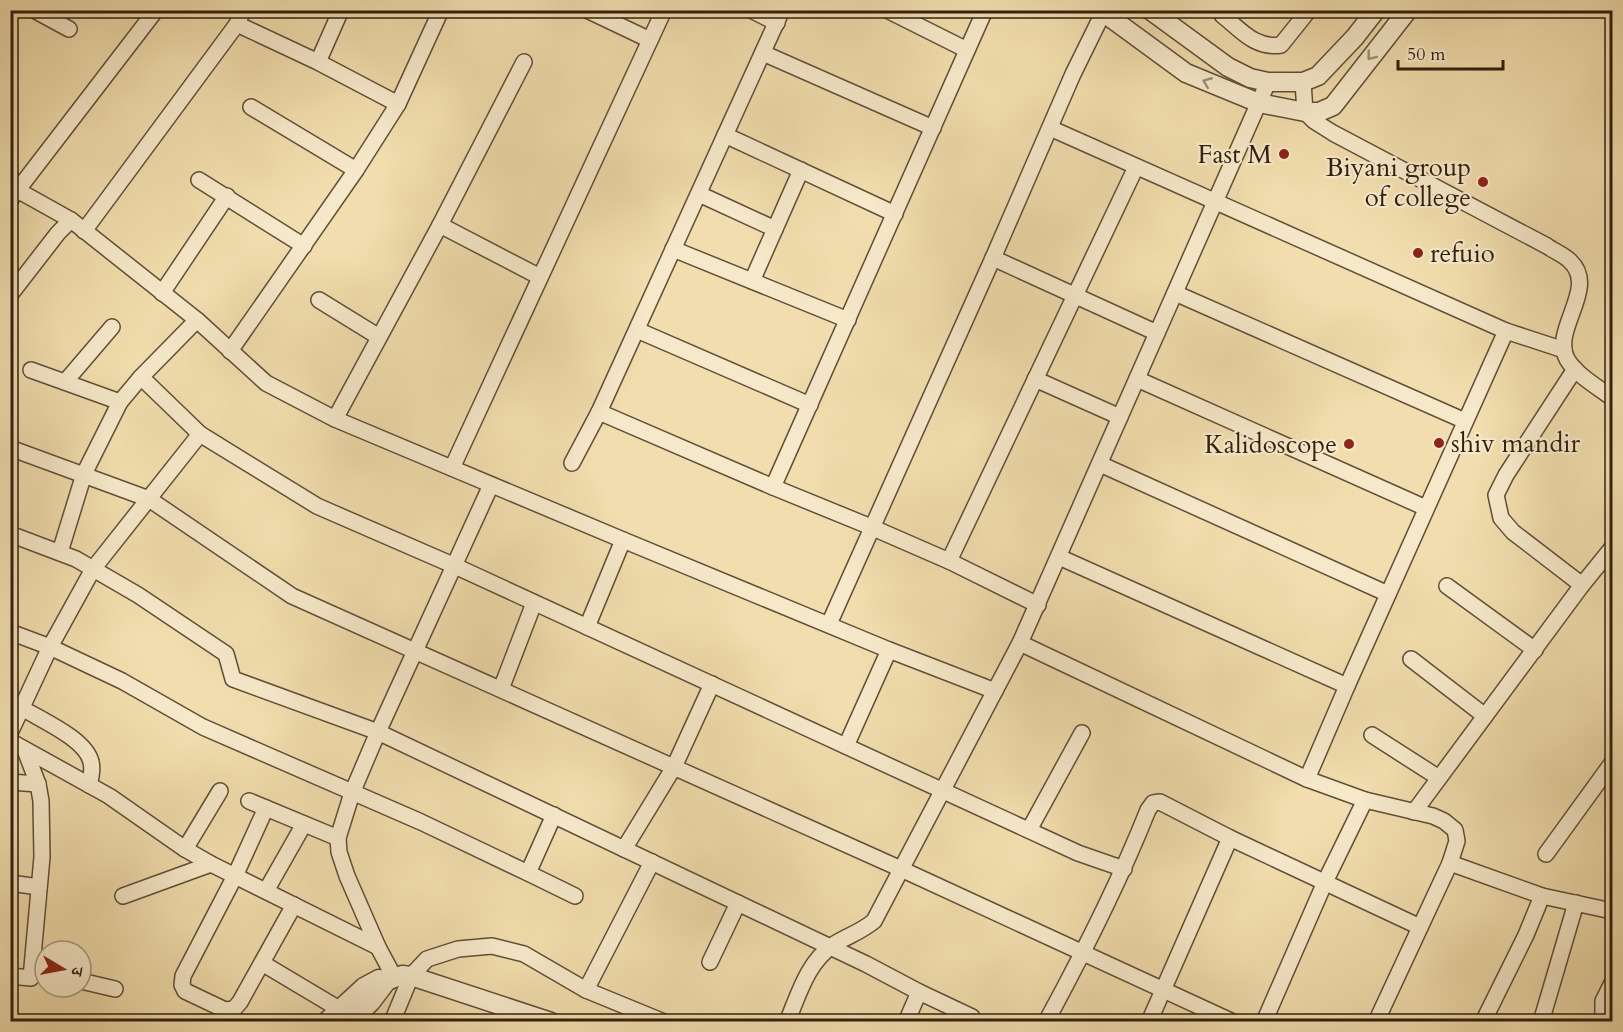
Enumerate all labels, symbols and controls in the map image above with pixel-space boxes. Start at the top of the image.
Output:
scale bar [1398,33,1503,71]
text: 50 m [1407,42,1446,67]
one-way arrow [1368,50,1379,61]
one-way arrow [1202,77,1213,89]
place label: Fast M [1198,137,1272,172]
marker: Fast M [1277,147,1291,161]
place label: Biyani group of college [1326,150,1471,215]
marker: Biyani group of college [1476,175,1490,189]
place label: refuio [1430,236,1495,271]
marker: refuio [1411,246,1425,260]
place label: shiv mandir [1451,426,1581,461]
place label: Kalidoscope [1204,427,1337,462]
marker: shiv mandir [1432,436,1446,450]
marker: Kalidoscope [1342,437,1356,451]
north arrow [33,939,93,999]
text: उ [65,965,89,979]

